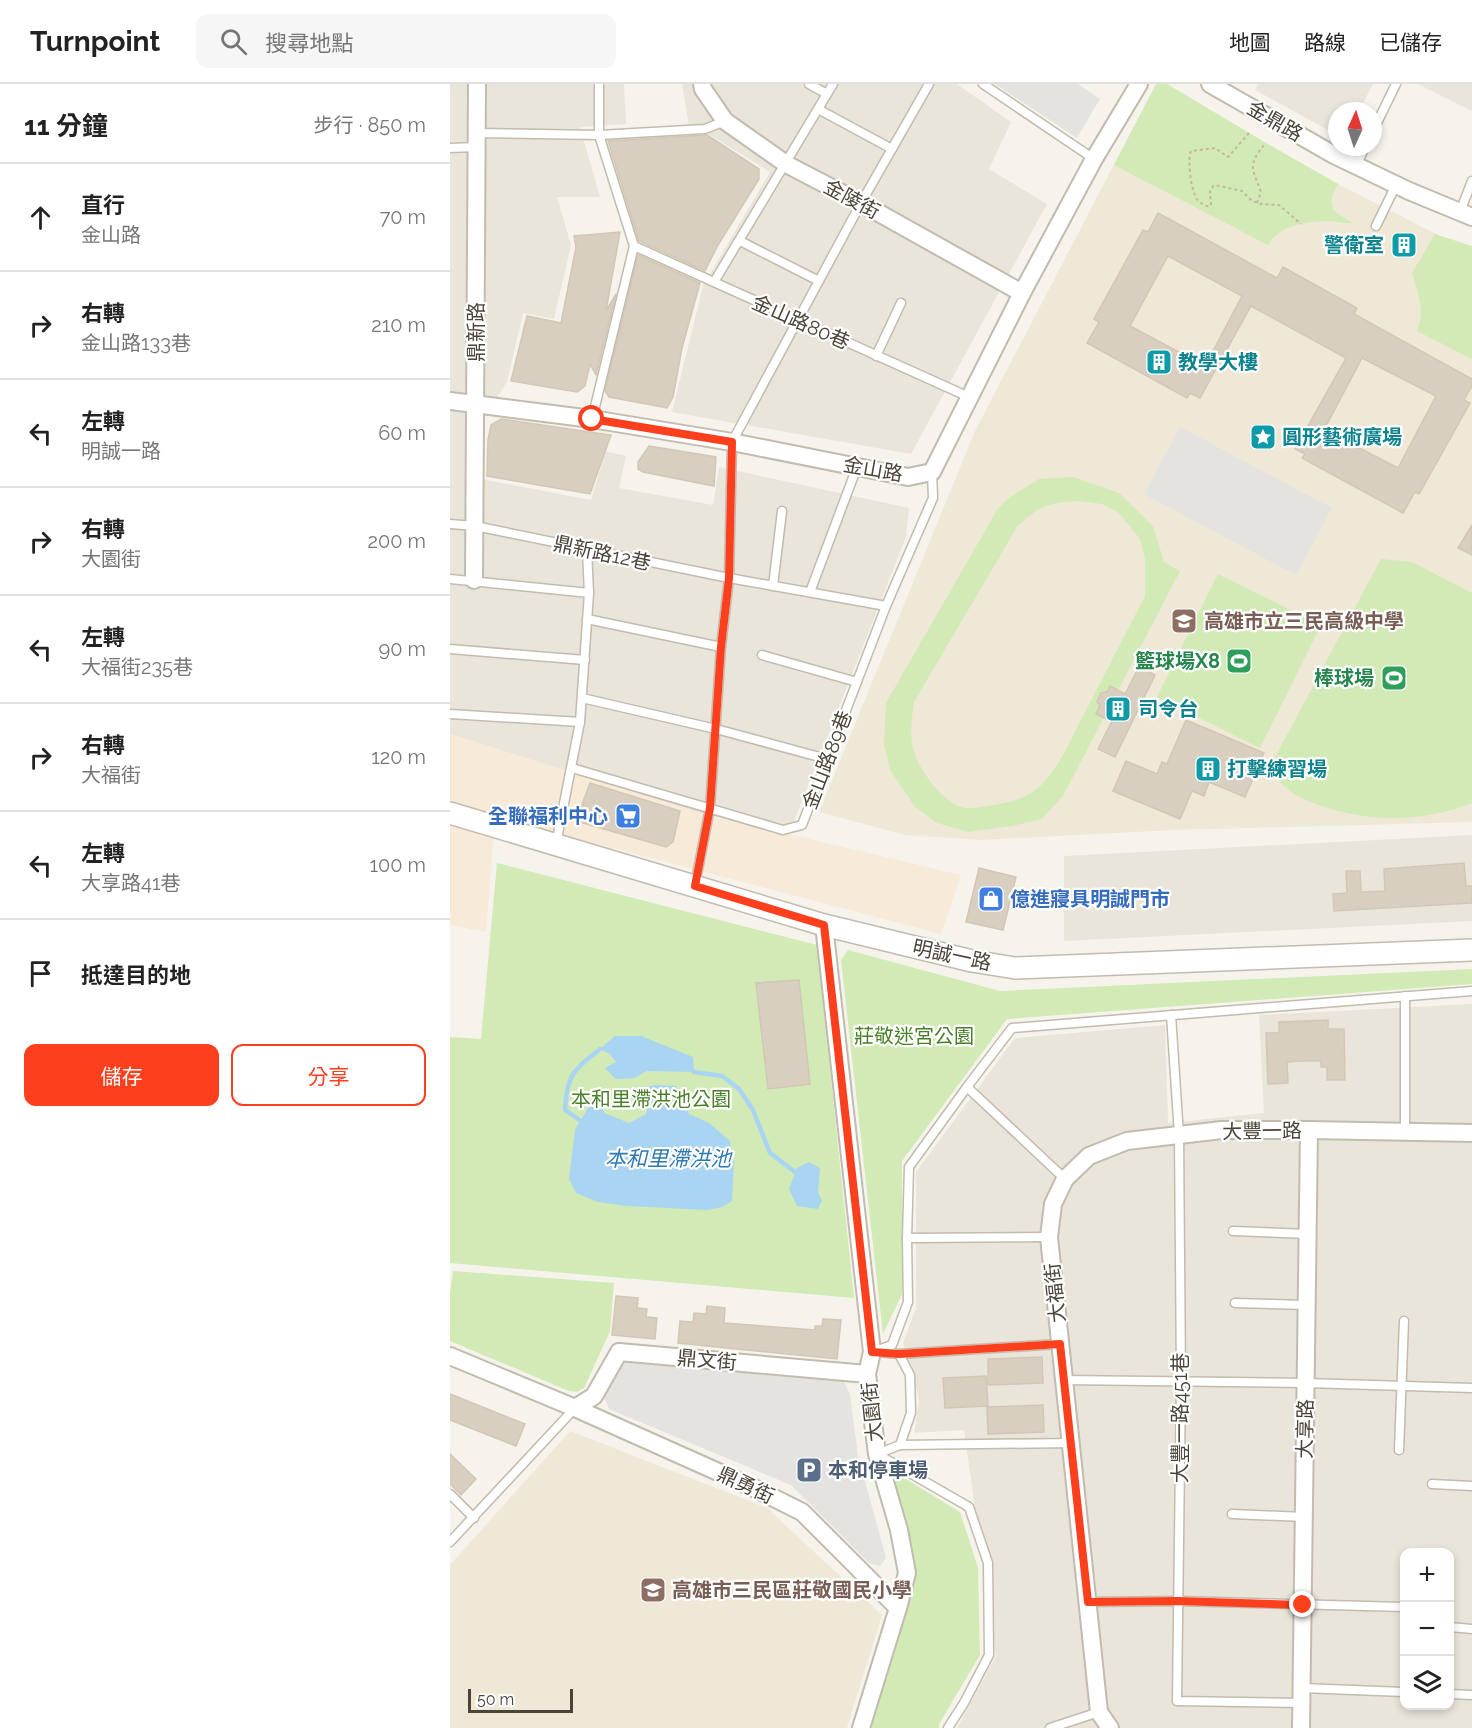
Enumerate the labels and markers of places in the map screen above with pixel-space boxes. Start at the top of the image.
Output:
building icon: 警衛室 [1389,230,1419,260]
place label: 警衛室 [1324,233,1384,257]
building icon: 教學大樓 [1144,347,1174,377]
place label: 教學大樓 [1178,350,1258,374]
place icon: 圓形藝術廣場 [1248,422,1278,452]
place label: 圓形藝術廣場 [1282,425,1402,449]
school or university icon: 高雄市立三民高級中學 [1169,606,1199,636]
place label: 高雄市立三民高級中學 [1204,609,1404,633]
sports icon: 籃球場X8 [1224,646,1254,676]
place label: 籃球場X8 [1135,649,1220,673]
sports icon: 棒球場 [1379,663,1409,693]
place label: 棒球場 [1314,666,1374,690]
building icon: 司令台 [1103,694,1133,724]
place label: 司令台 [1138,697,1198,721]
building icon: 打擊練習場 [1193,754,1223,784]
place label: 打擊練習場 [1227,757,1327,781]
supermarket icon: 全聯福利中心 [613,801,643,831]
place label: 全聯福利中心 [488,804,608,828]
shop icon: 億進寢具明誠門市 [976,884,1006,914]
place label: 億進寢具明誠門市 [1010,887,1170,911]
parking icon: 本和停車場 [794,1455,824,1485]
place label: 本和停車場 [828,1458,928,1482]
school or university icon: 高雄市三民區莊敬國民小學 [638,1575,668,1605]
place label: 高雄市三民區莊敬國民小學 [672,1578,912,1602]

